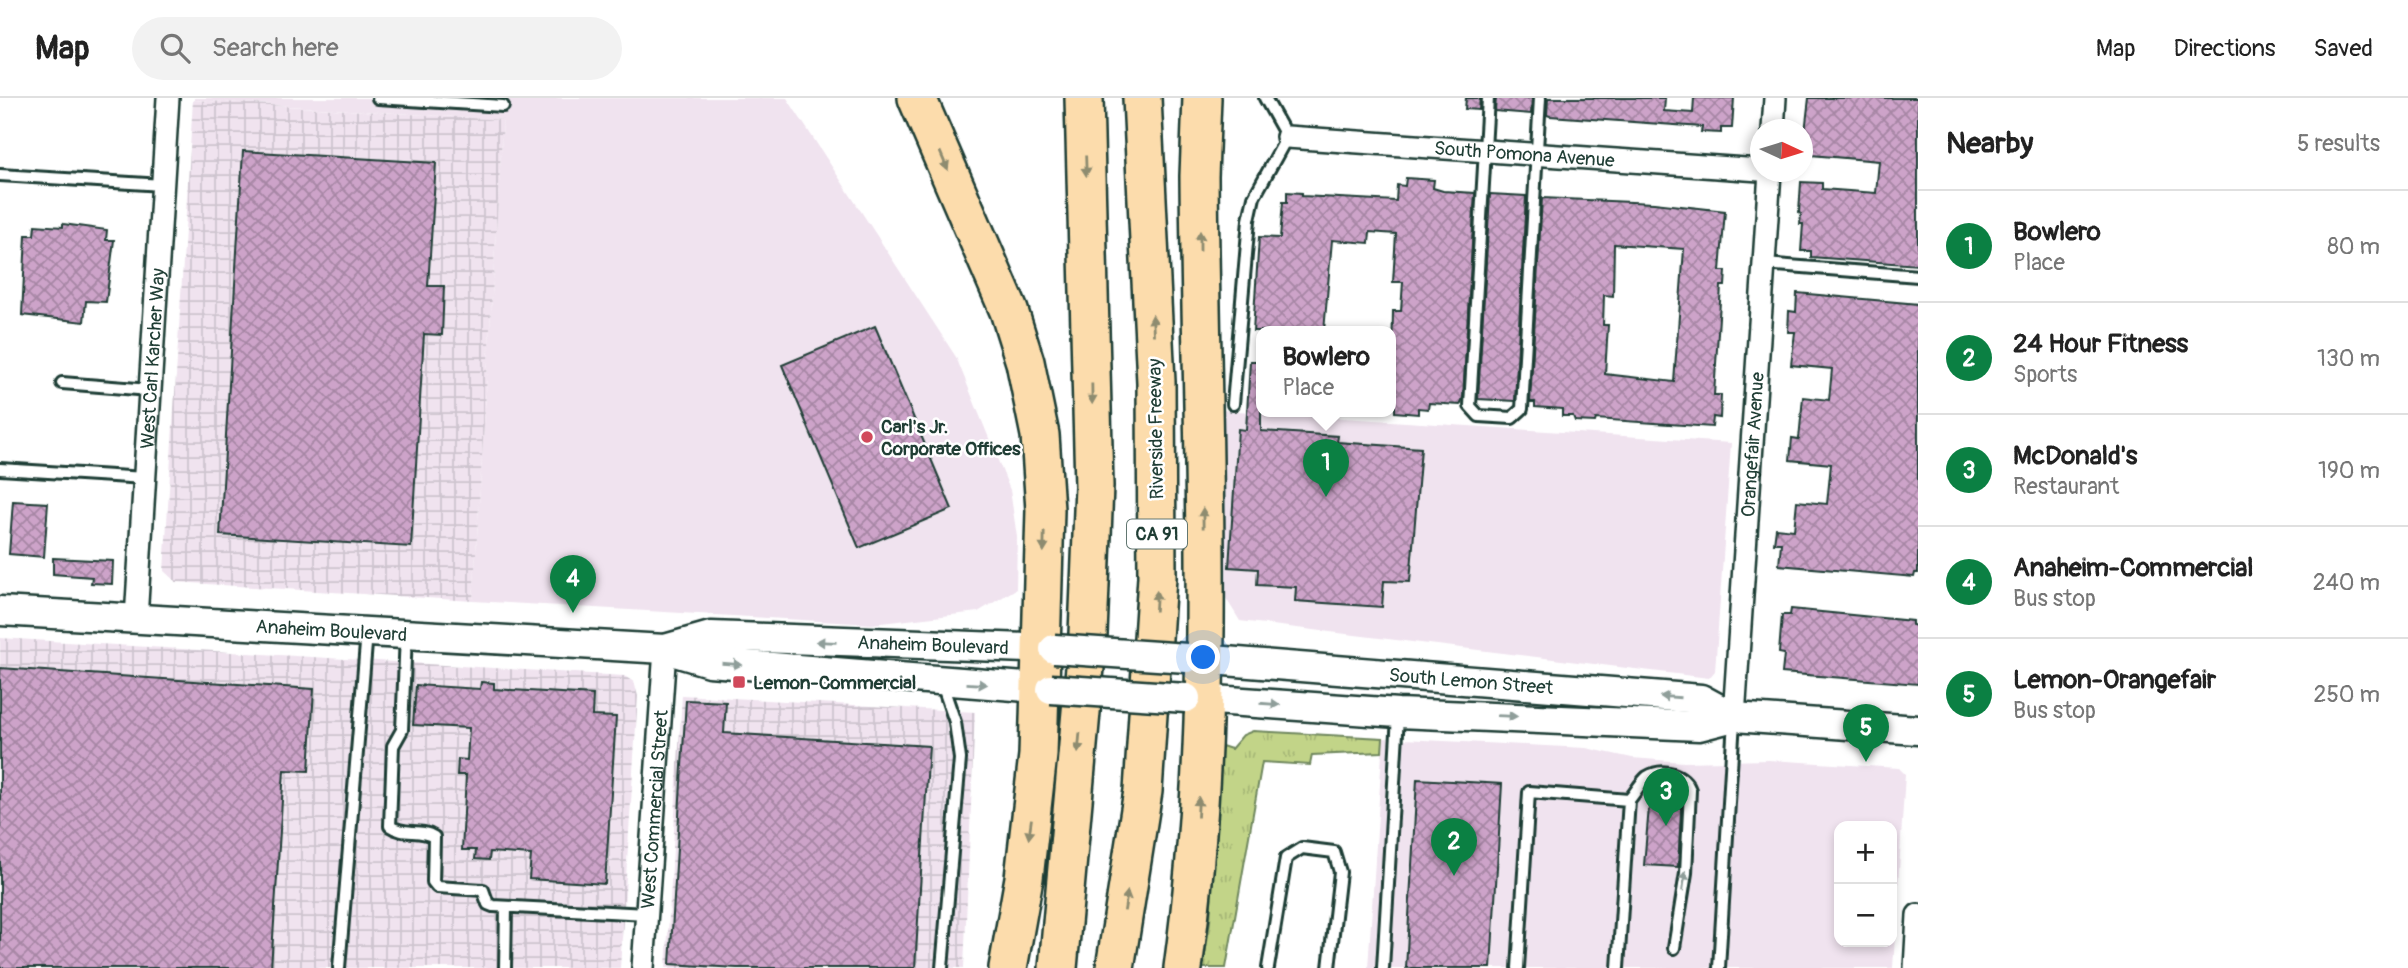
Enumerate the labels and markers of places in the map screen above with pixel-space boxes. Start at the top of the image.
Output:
place label: Carl's Jr. Corporate Offices [881,415,1021,461]
marker: Carl's Jr. Corporate Offices [859,429,875,445]
pin: 1 [1303,439,1349,497]
pin: 4 [550,555,596,613]
place label: Lemon-Commercial [753,671,916,695]
marker: Lemon-Commercial [731,674,747,690]
pin: 5 [1843,704,1889,762]
pin: 3 [1643,768,1689,826]
pin: 2 [1431,818,1477,876]

